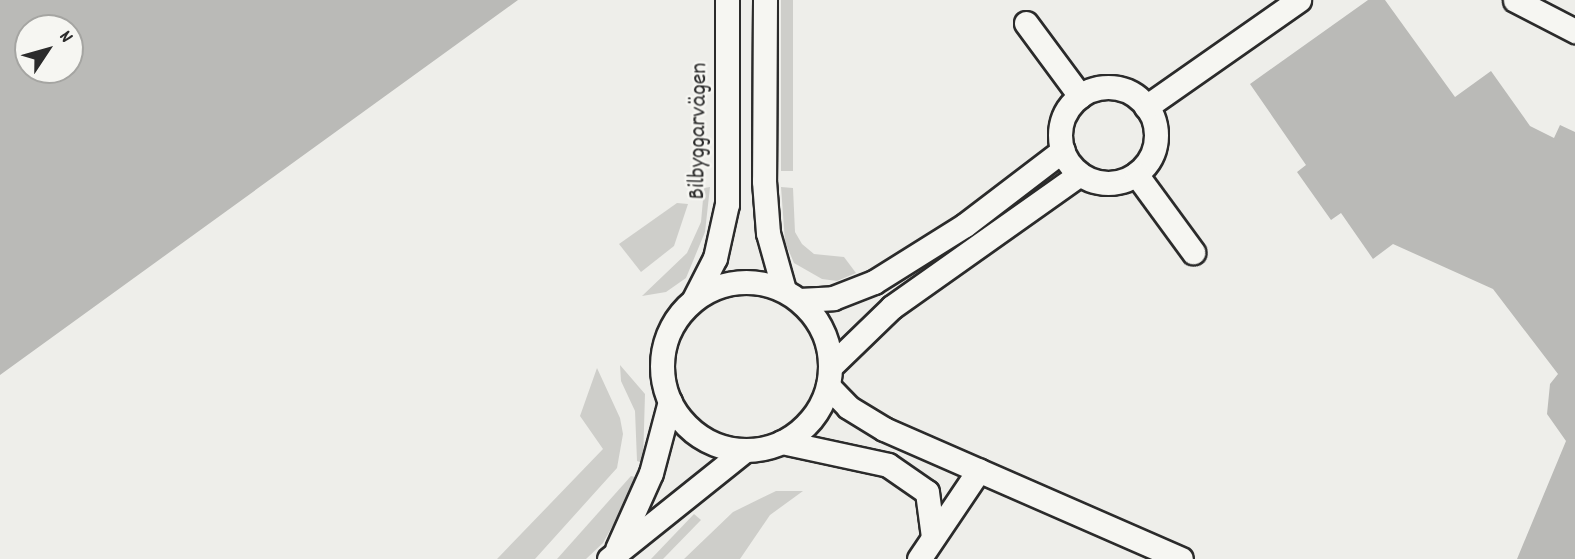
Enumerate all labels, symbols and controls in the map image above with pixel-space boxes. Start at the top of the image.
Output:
north arrow [14,14,84,84]
text: N [51,26,78,49]
street label: Bilbyggarvägen [684,62,716,200]

